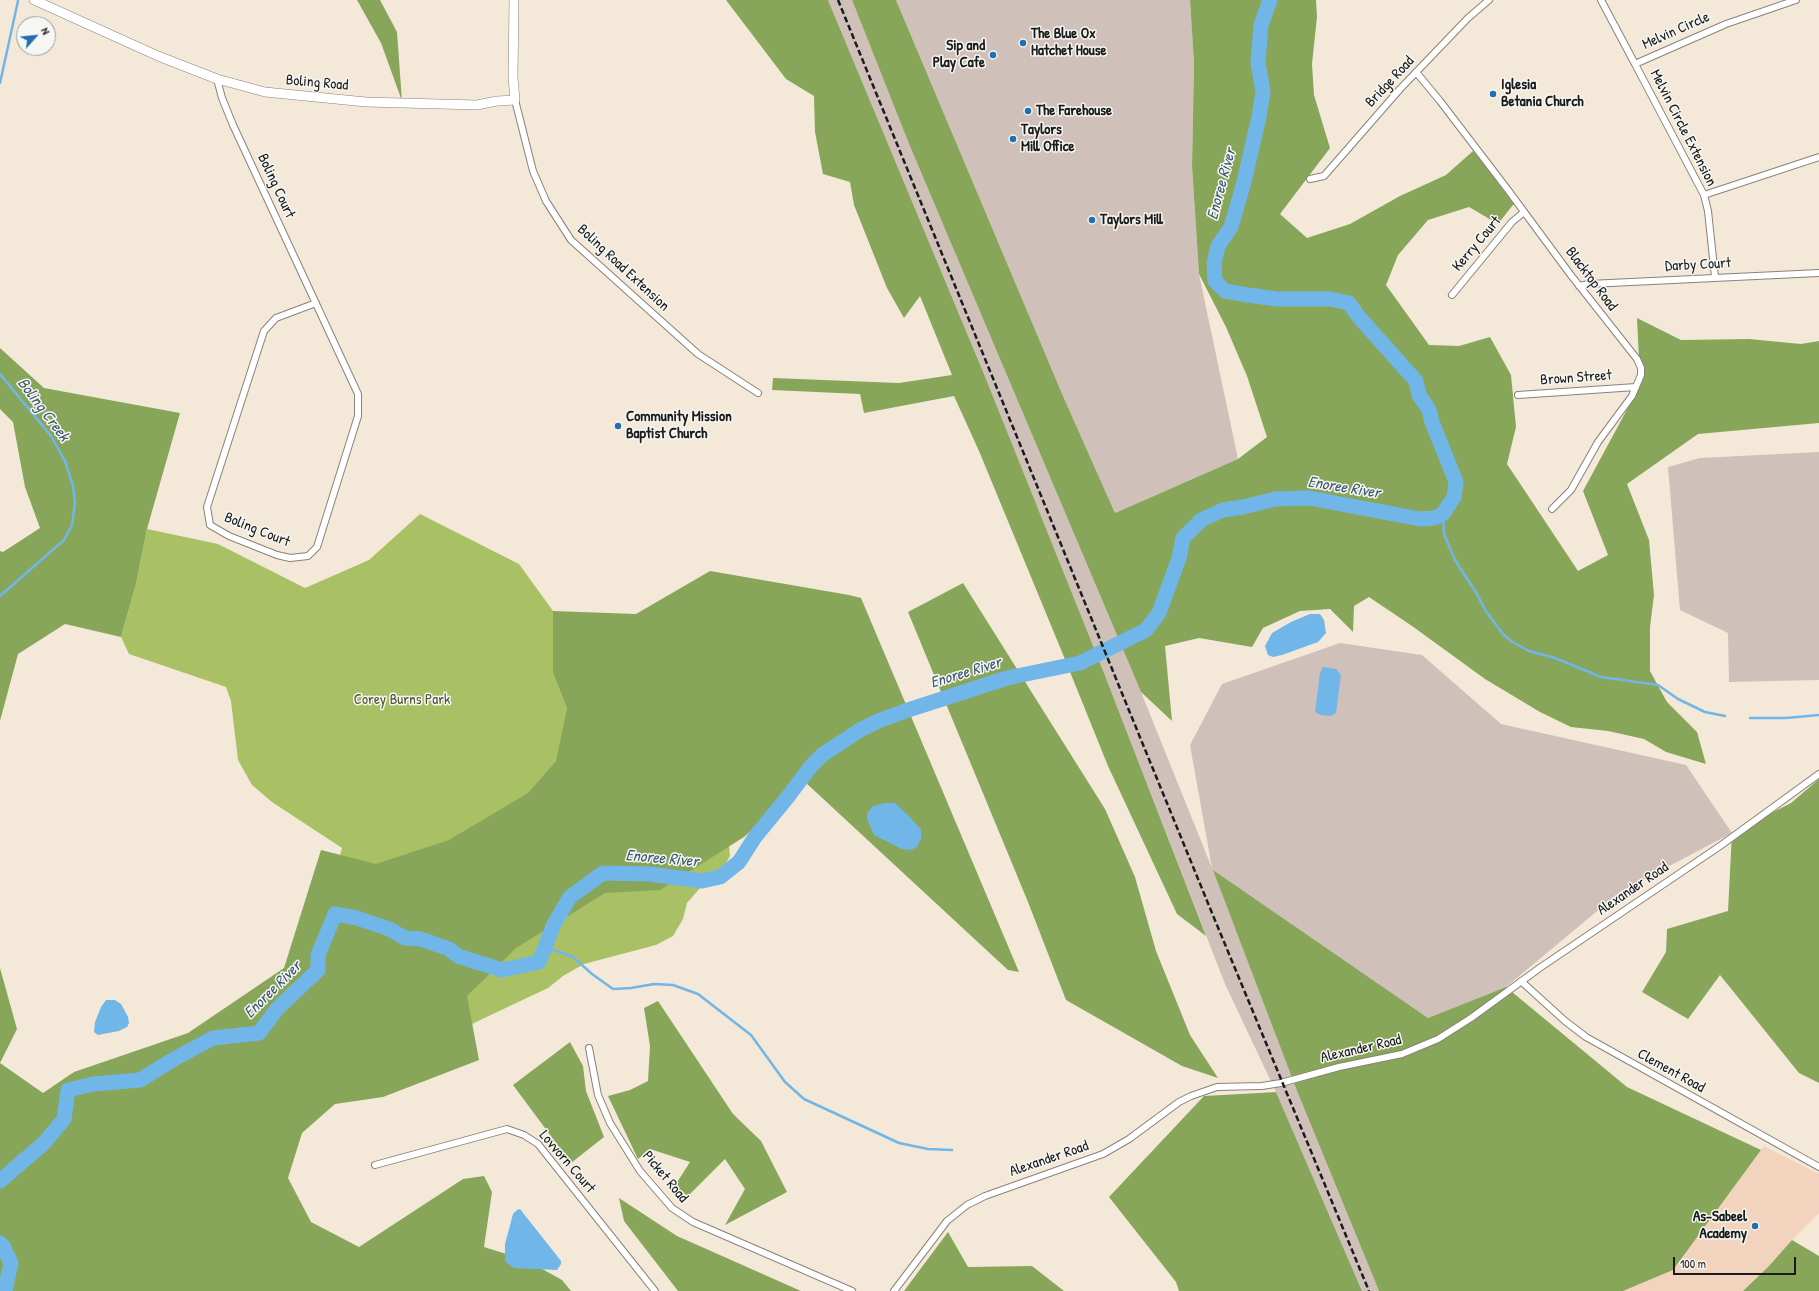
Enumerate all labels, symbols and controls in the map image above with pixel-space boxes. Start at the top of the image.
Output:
street label: Melvin Circle [1640,8,1712,54]
north arrow [16,16,56,56]
text: N [38,25,53,37]
place label: The Blue Ox Hatchet House [1031,25,1107,60]
place label: Sip and Play Cafe [933,37,985,72]
marker: The Blue Ox Hatchet House [1018,38,1028,48]
marker: Sip and Play Cafe [988,50,998,60]
street label: Bridge Road [1362,53,1418,111]
street label: Melvin Circle Extension [1646,67,1720,189]
street label: Boling Road [285,71,349,95]
place label: Iglesia Betania Church [1501,76,1583,111]
marker: Iglesia Betania Church [1488,89,1498,99]
place label: The Farehouse [1036,102,1112,120]
marker: The Farehouse [1023,106,1033,116]
place label: Taylors Mill Office [1021,121,1075,156]
marker: Taylors Mill Office [1008,134,1018,144]
water label: Enoree River [1203,146,1241,222]
street label: Boling Court [253,151,299,221]
place label: Taylors Mill [1100,211,1163,229]
street label: Kerry Court [1449,213,1505,275]
marker: Taylors Mill [1087,215,1097,225]
street label: Boling Road Extension [573,221,673,315]
street label: Blacktop Road [1561,244,1621,314]
street label: Darby Court [1665,254,1731,276]
street label: Brown Street [1540,367,1612,389]
water label: Boling Creek [13,374,73,446]
place label: Community Mission Baptist Church [626,408,732,443]
marker: Community Mission Baptist Church [613,421,623,431]
water label: Enoree River [1306,473,1382,503]
street label: Boling Court [222,509,292,551]
water label: Enoree River [928,653,1004,693]
park label: Corey Burns Park [354,691,450,709]
water label: Enoree River [625,846,699,872]
street label: Alexander Road [1594,859,1672,919]
water label: Enoree River [240,957,306,1023]
street label: Alexander Road [1319,1031,1403,1067]
street label: Clement Road [1634,1045,1708,1097]
street label: Lovvorn Court [535,1127,599,1197]
street label: Alexander Road [1007,1137,1091,1181]
street label: Picket Road [638,1148,692,1206]
place label: As-Sabeel Academy [1693,1208,1747,1243]
marker: As-Sabeel Academy [1750,1221,1760,1231]
scale bar [1675,1249,1798,1275]
text: 100 m [1680,1255,1706,1272]

